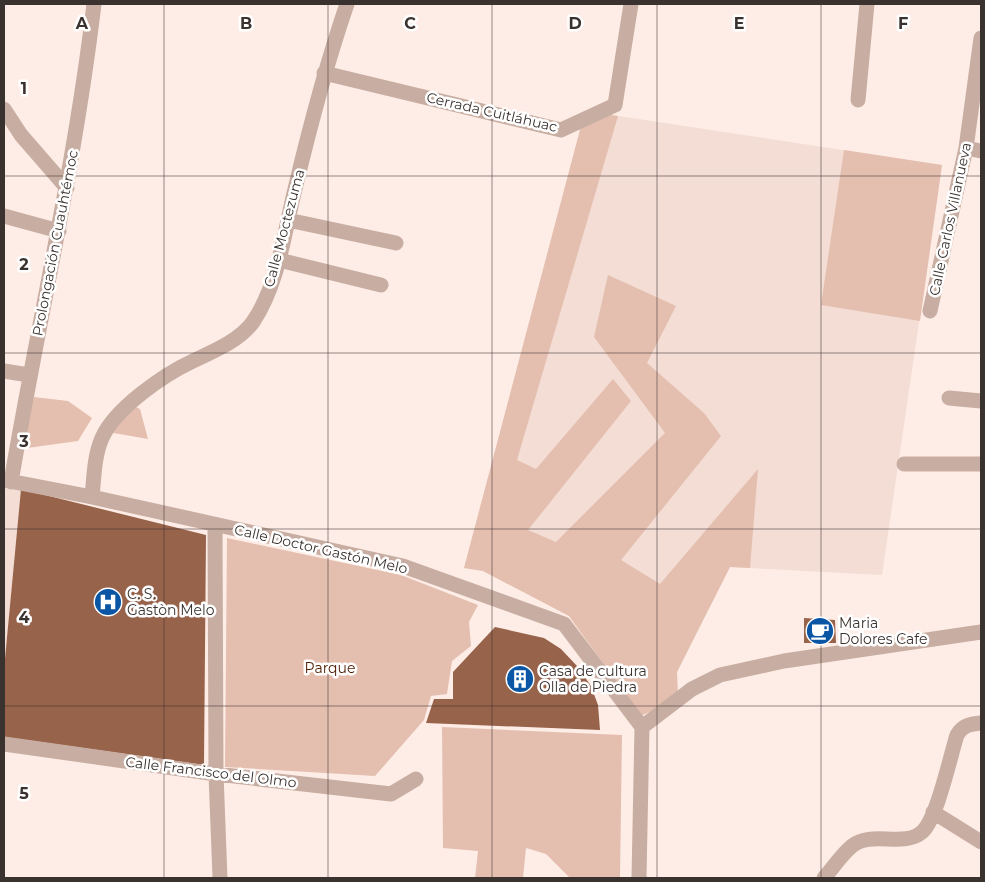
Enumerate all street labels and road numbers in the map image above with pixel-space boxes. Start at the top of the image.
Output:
street label: Cerrada Cuitláhuac [425,88,559,136]
street label: Calle Carlos Villanueva [925,141,975,297]
street label: Prolongación Cuauhtémoc [28,148,82,337]
street label: Calle Moctezuma [260,167,308,289]
street label: Calle Doctor Gastón Melo [233,520,410,578]
street label: Calle Francisco del Olmo [124,753,298,791]

